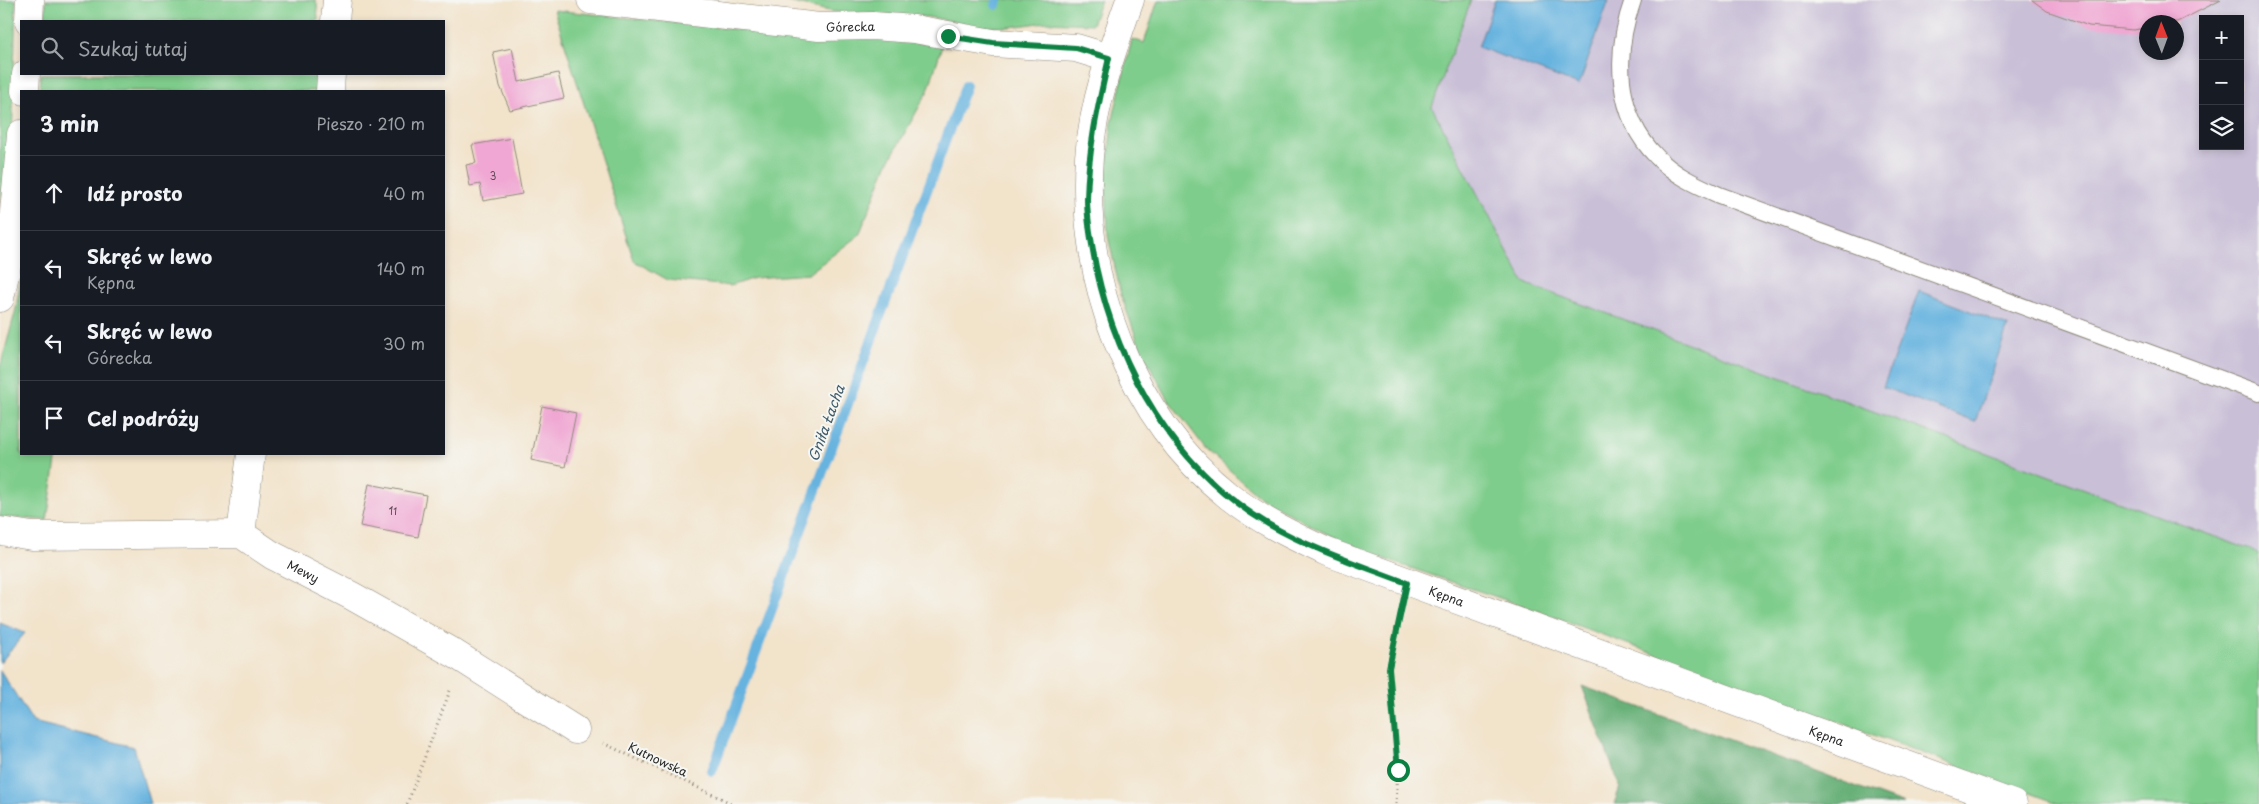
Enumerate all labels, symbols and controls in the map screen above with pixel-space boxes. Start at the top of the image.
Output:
north arrow [2139,15,2184,60]
map controls [2199,15,2244,150]
button: + [2199,15,2244,60]
street label: Górecka [826,17,876,36]
search box [20,20,445,75]
route end [937,25,960,48]
icon: search [38,34,66,62]
text: Szukaj tutaj [78,34,188,62]
button: − [2199,60,2244,105]
button: layers [2199,105,2244,150]
text: 3 min [40,107,99,139]
text: Pieszo · 210 m [317,111,425,135]
house number: 3 [490,168,496,183]
icon: ahead [40,179,68,207]
text: Idź prosto [87,179,183,207]
text: 40 m [383,181,425,205]
text: Skręć w lewo [87,242,212,270]
icon: left [40,254,68,282]
text: 140 m [377,256,425,280]
text: Kępna [87,270,135,294]
text: Skręć w lewo [87,317,212,345]
icon: left [40,329,68,357]
text: 30 m [383,331,425,355]
text: Górecka [87,345,152,369]
water label: Gniła Łacha [802,381,850,464]
icon: arrive [40,404,68,432]
text: Cel podróży [87,404,199,432]
house number: 11 [389,503,397,518]
street label: Mewy [284,555,322,587]
street label: Kępna [1426,581,1467,611]
street label: Kępna [1807,721,1847,750]
street label: Kutnowska [625,737,691,781]
route start [1387,759,1410,782]

